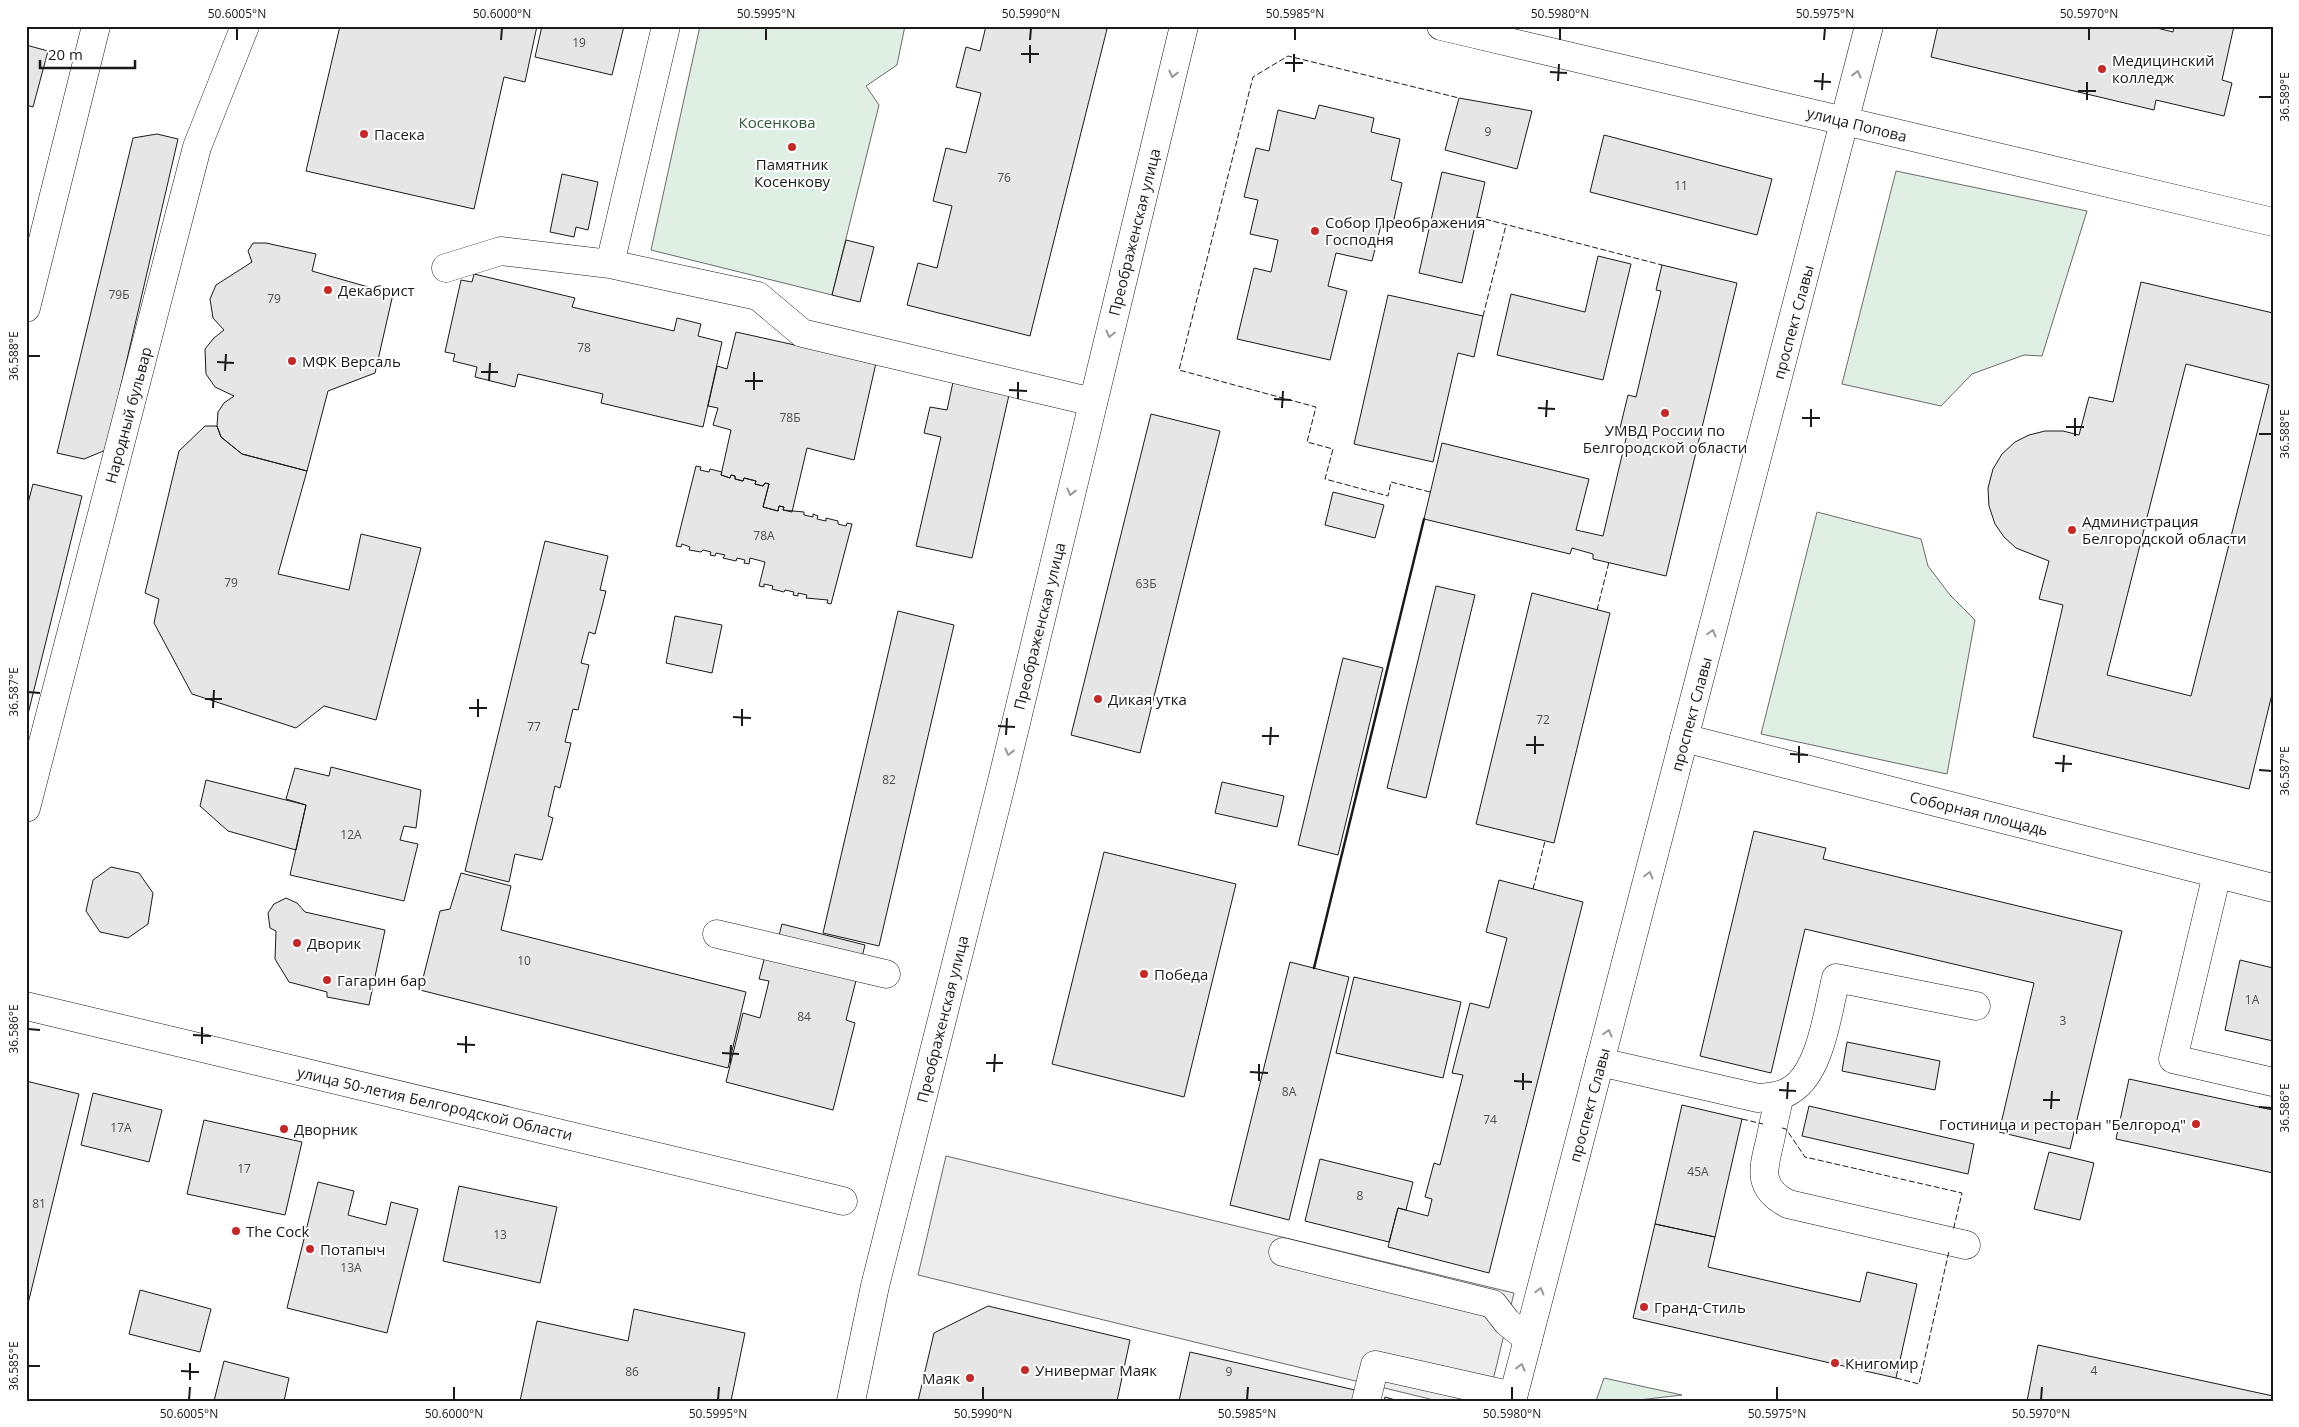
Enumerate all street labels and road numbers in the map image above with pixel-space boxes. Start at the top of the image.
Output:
street label: улица Попова [1805,102,1909,146]
street label: Преображенская улица [1104,146,1164,318]
street label: проспект Славы [1768,263,1818,381]
street label: Народный бульвар [100,344,156,486]
street label: Преображенская улица [1009,540,1069,712]
street label: проспект Славы [1666,655,1716,773]
street label: Соборная площадь [1908,786,2050,840]
street label: Преображенская улица [912,933,972,1105]
street label: проспект Славы [1564,1046,1614,1164]
street label: улица 50-летия Белгородской Области [295,1062,575,1144]

